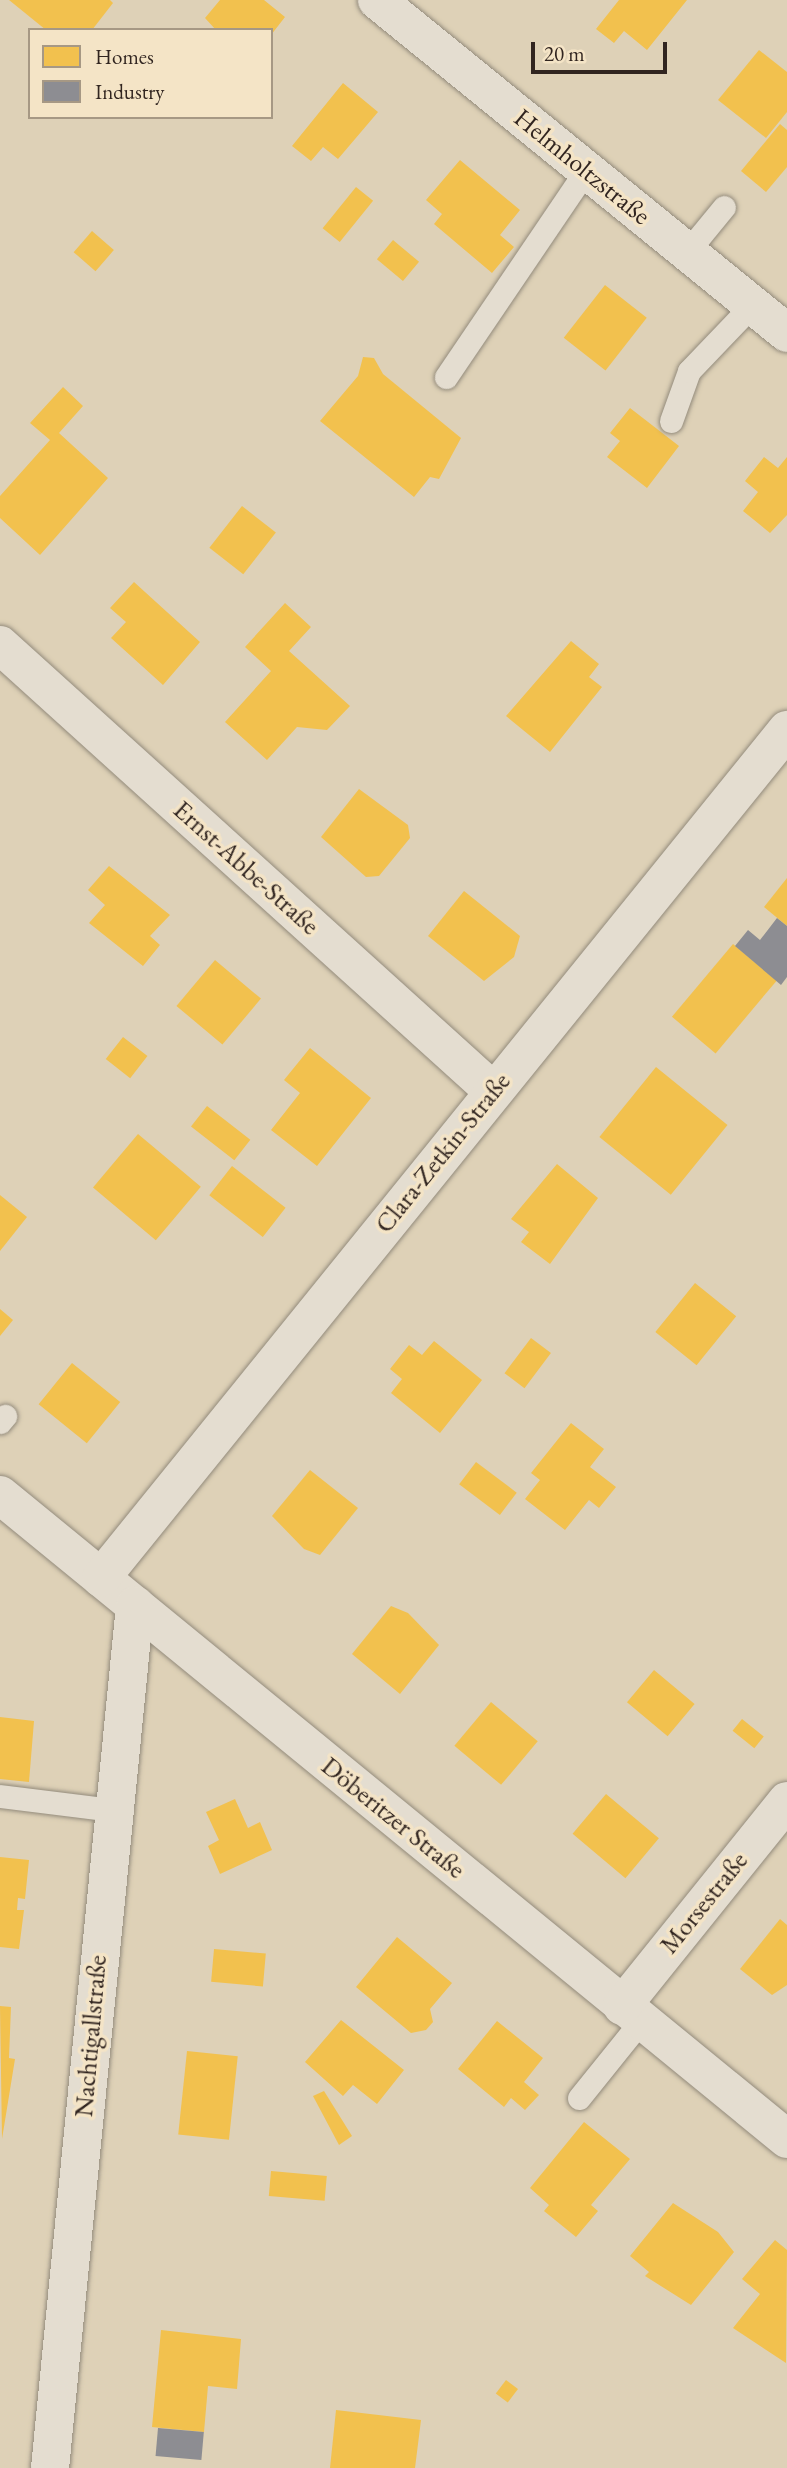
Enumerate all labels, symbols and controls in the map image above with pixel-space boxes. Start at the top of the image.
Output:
legend [28,28,273,119]
scale bar [535,28,672,72]
text: 20 m [544,40,585,67]
text: Homes [95,43,154,70]
text: Industry [95,78,165,105]
street label: Helmholtzstraße [507,102,657,232]
street label: Ernst-Abbe-Straße [167,794,325,942]
street label: Clara-Zetkin-Straße [369,1067,517,1239]
street label: Döberitzer Straße [315,1751,471,1885]
street label: Morsestraße [654,1846,754,1960]
street label: Nachtigallstraße [68,1954,114,2118]

